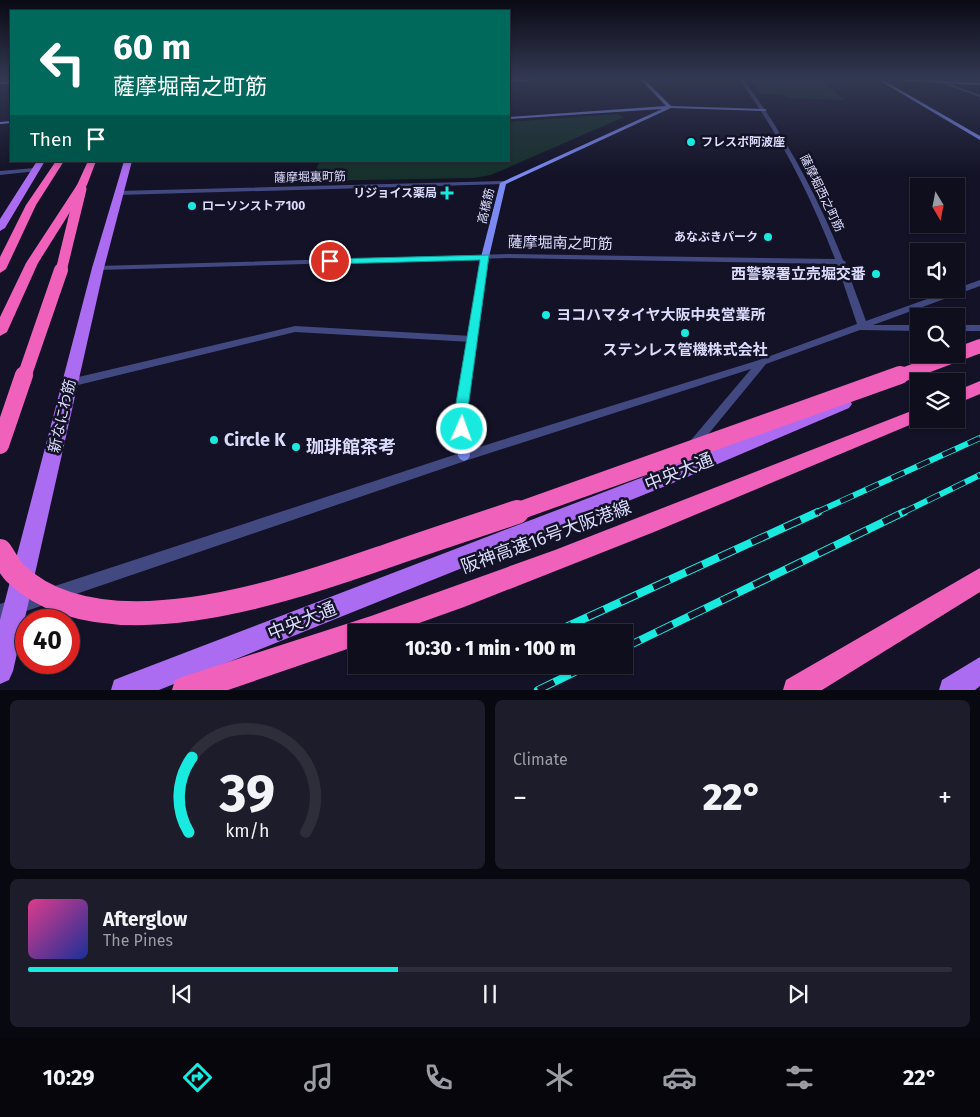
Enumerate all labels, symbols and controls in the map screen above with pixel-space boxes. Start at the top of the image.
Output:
text: 60 m [113,26,191,68]
icon: left [30,30,95,95]
text: 薩摩堀南之町筋 [113,73,267,100]
icon: arrive [82,125,110,153]
text: Then [30,128,72,151]
place label: フレスポ阿波座 [701,135,785,149]
marker: フレスポ阿波座 [685,136,697,148]
street label: 薩摩堀西之町筋 [797,152,847,234]
street label: 薩摩堀裏町筋 [274,169,346,185]
north arrow [910,178,965,232]
map controls [910,178,965,428]
place label: リジョイス薬局 [353,186,437,200]
marker: リジョイス薬局 [441,187,453,199]
street label: 高橋筋 [475,187,497,225]
place label: ローソンストア100 [202,199,305,213]
marker: ローソンストア100 [186,200,198,212]
place label: あなぶきパーク [674,230,758,244]
marker: あなぶきパーク [762,231,774,243]
street label: 薩摩堀南之町筋 [507,233,613,253]
pin [309,240,351,282]
button: sound [910,243,965,298]
icon: arrive [316,247,344,275]
place label: 西警察署立売堀交番 [731,265,866,283]
marker: 西警察署立売堀交番 [870,268,882,280]
place label: ヨコハマタイヤ大阪中央営業所 [556,306,766,324]
button: search [910,308,965,363]
marker: ヨコハマタイヤ大阪中央営業所 [540,309,552,321]
marker: ステンレス管機株式会社 [679,327,691,339]
place label: ステンレス管機株式会社 [602,341,768,359]
button: layers [910,373,965,428]
street label: 新なにわ筋 [45,377,79,455]
position arrow [435,402,487,454]
place label: Circle K [224,429,286,451]
marker: Circle K [208,434,220,446]
place label: 珈琲館茶考 [306,436,396,458]
marker: 珈琲館茶考 [290,441,302,453]
street label: 中央大通 [642,448,716,496]
street label: 阪神高速16号大阪港線 [458,496,634,578]
street label: 中央大通 [265,597,339,645]
speed limit sign: 40 [15,609,80,674]
text: 10:30 · 1 min · 100 m [405,637,576,660]
text: Climate [513,750,568,769]
text: 39 [219,762,275,825]
text: 22° [703,774,762,820]
text: − [513,781,527,814]
text: + [938,781,952,814]
text: km/h [225,820,270,842]
text: Afterglow [103,908,187,931]
text: The Pines [103,931,173,950]
icon: previous [168,980,196,1008]
icon: pause [476,980,504,1008]
icon: next [784,980,812,1008]
icon: directions [180,1060,215,1095]
icon: music [301,1060,336,1095]
icon: phone [421,1060,456,1095]
icon: climate [542,1060,577,1095]
icon: car [662,1060,697,1095]
icon: filters [782,1060,817,1095]
text: 10:29 [43,1064,95,1091]
text: 22° [903,1064,937,1091]

